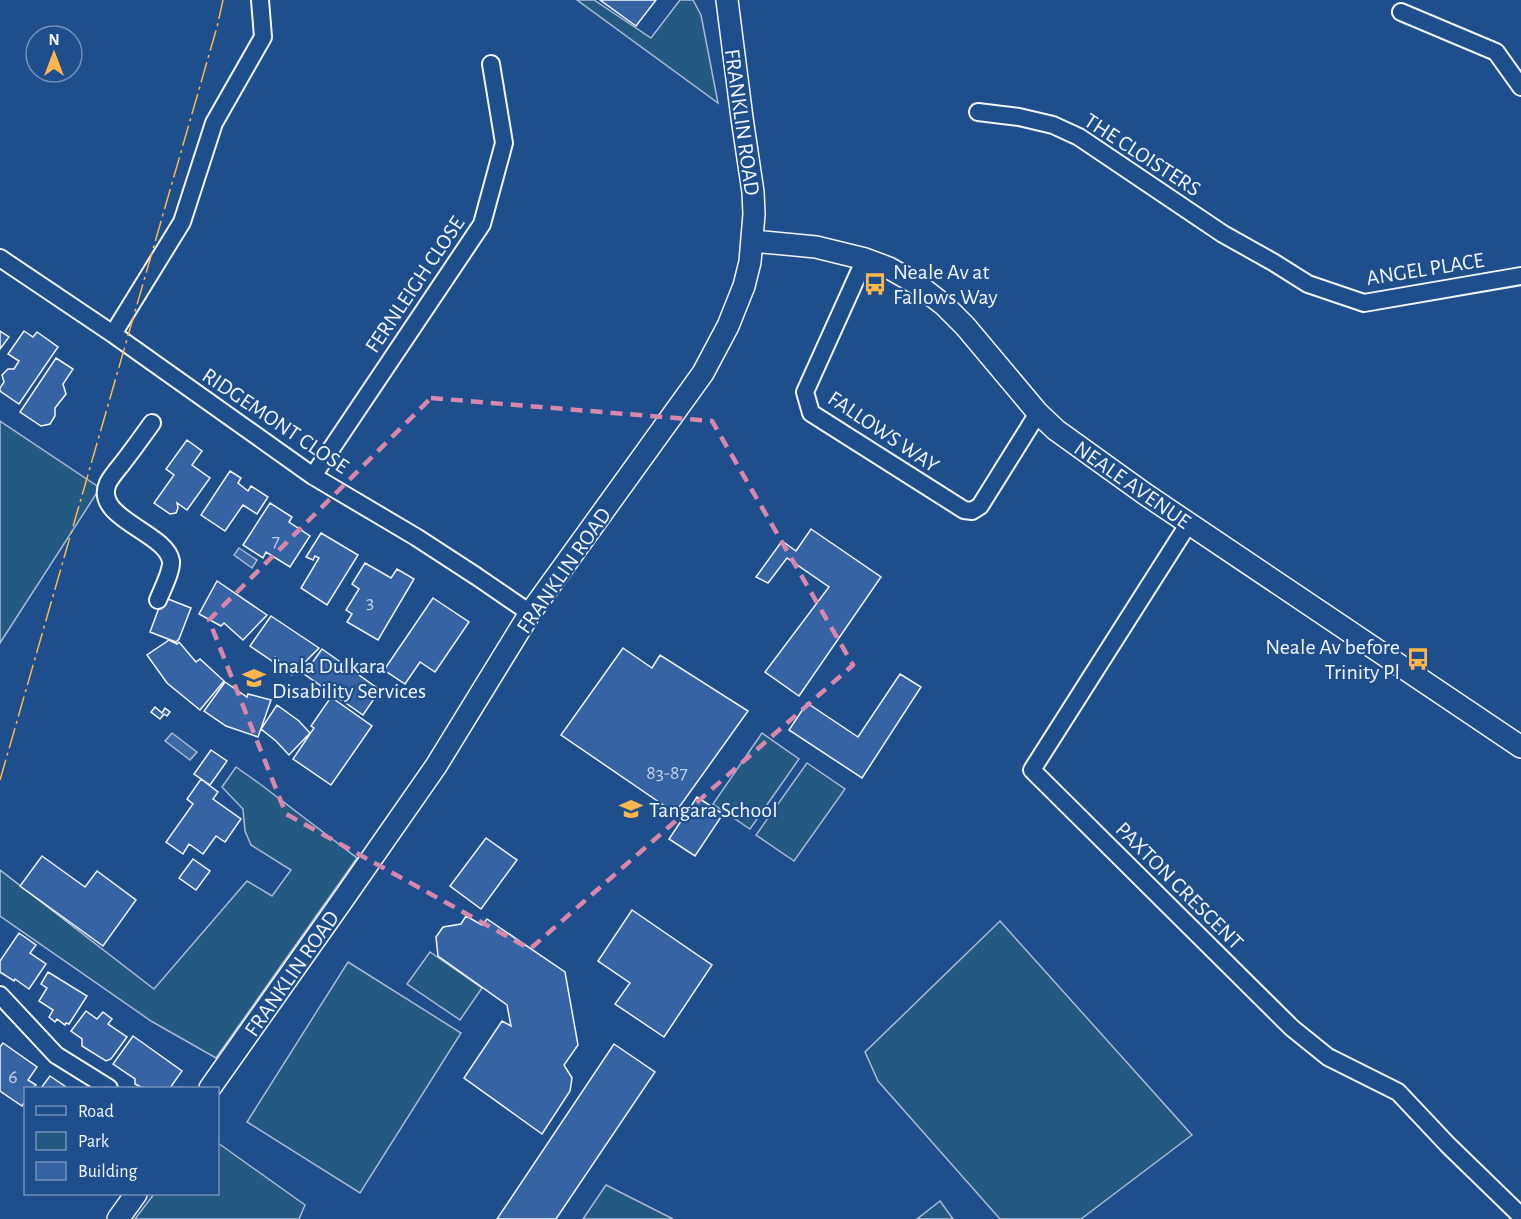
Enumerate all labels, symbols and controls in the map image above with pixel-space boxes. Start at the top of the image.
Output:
north arrow [24,24,84,84]
text: N [48,32,60,48]
street label: FRANKLIN ROAD [721,47,763,197]
street label: THE CLOISTERS [1080,109,1205,200]
street label: FERNLEIGH CLOSE [361,212,469,357]
street label: ANGEL PLACE [1365,249,1486,289]
place label: Neale Av at Fallows Way [893,261,998,308]
bus stop icon: Neale Av at Fallows Way [862,271,888,297]
street label: RIDGEMONT CLOSE [198,364,353,478]
street label: FALLOWS WAY [824,387,943,477]
street label: NEALE AVENUE [1070,437,1195,533]
street label: FRANKLIN ROAD [512,504,615,637]
house number: 7 [272,531,280,551]
house number: 3 [366,592,374,612]
place label: Neale Av before Trinity Pl [1265,636,1400,683]
bus stop icon: Neale Av before Trinity Pl [1405,646,1431,672]
place label: Inala Dulkara Disability Services [272,655,426,702]
school or university icon: Inala Dulkara Disability Services [241,665,267,691]
house number: 83-87 [646,763,688,783]
school or university icon: Tangara School [618,796,644,822]
place label: Tangara School [649,799,778,821]
street label: PAXTON CRESCENT [1111,818,1247,954]
street label: FRANKLIN ROAD [240,907,343,1040]
house number: 6 [8,1067,18,1087]
legend [24,1087,219,1195]
text: Road [78,1103,114,1121]
text: Park [78,1133,110,1151]
text: Building [78,1163,138,1181]

